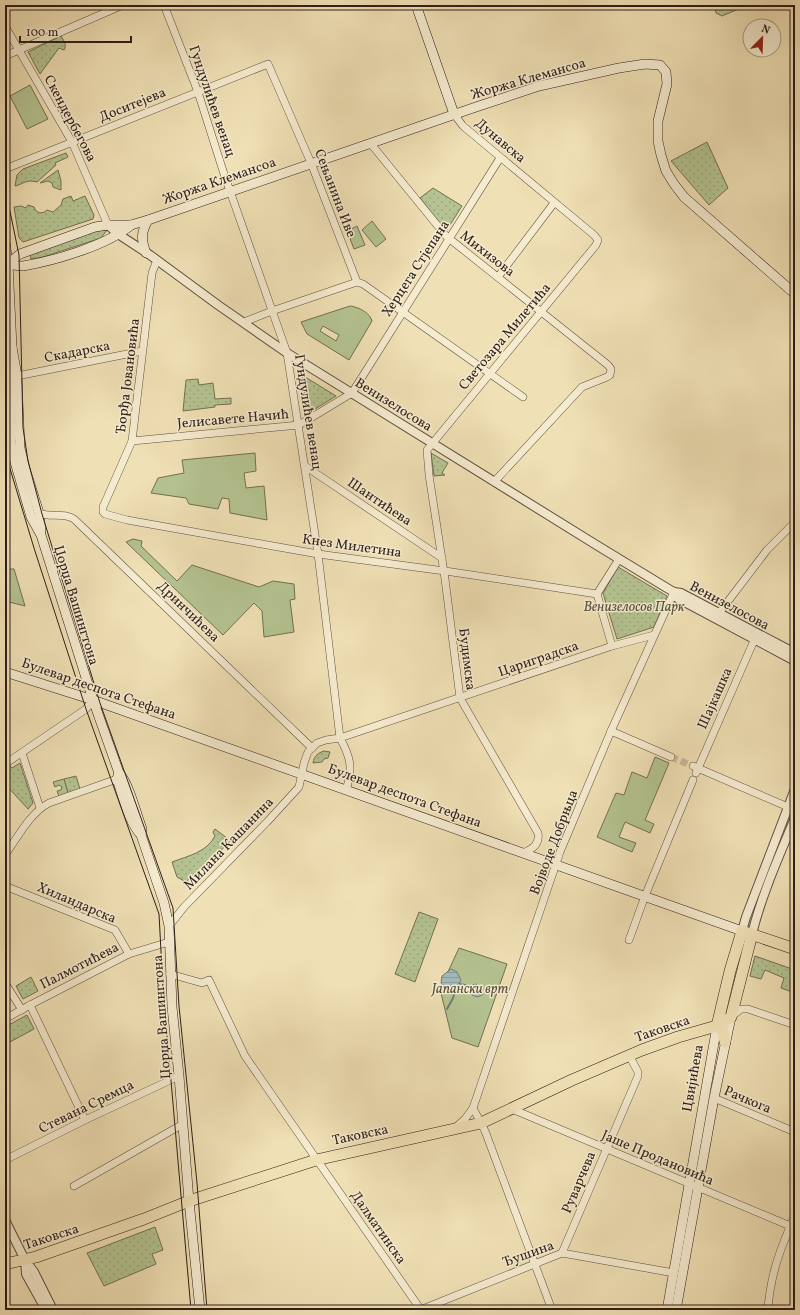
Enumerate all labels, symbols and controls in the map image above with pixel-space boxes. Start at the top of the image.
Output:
scale bar [20,18,131,44]
north arrow [742,18,782,58]
text: N [759,22,772,39]
text: 100 m [26,25,59,41]
street label: Гундулићев венац [184,43,240,160]
street label: Жоржа Клемансоа [469,54,588,105]
street label: Скендербегова [39,72,101,165]
street label: Доситејева [96,83,169,127]
street label: Дунавска [471,114,529,168]
street label: Сењанина Иве [309,147,360,241]
street label: Жоржа Клемансоа [160,153,279,210]
street label: Херцега Стјепана [378,217,455,321]
street label: Михизова [456,227,519,282]
street label: Светозара Милетића [455,279,556,395]
street label: Ђорђа Јовановића [112,317,145,435]
street label: Скадарска [43,337,112,368]
street label: Гундулићев венац [289,353,326,472]
street label: Венизелосова [351,374,436,437]
street label: Јелисавете Начић [176,405,290,434]
street label: Шантићева [343,474,415,531]
street label: Кнез Милетина [301,530,403,563]
street label: Џорџа Вашингтона [48,543,103,668]
street label: Дринчићева [152,577,223,647]
street label: Венизелосова [686,577,773,635]
park label: Венизелосов Парк [584,598,685,617]
street label: Будимска [453,627,480,691]
street label: Цариградска [496,637,581,682]
street label: Булевар деспота Стефана [19,654,178,725]
street label: Шајкашка [693,665,737,732]
street label: Булевар деспота Стефана [325,760,484,833]
street label: Војводе Добрњца [526,787,583,898]
street label: Милана Кашанина [180,794,278,895]
street label: Хиландарска [34,878,119,929]
street label: Палмотићева [37,938,123,994]
street label: Џорџа Вашингтона [149,954,176,1080]
park label: Јапански врт [430,980,508,999]
street label: Таковска [633,1011,692,1048]
street label: Цвијићева [678,1043,709,1114]
street label: Стевана Сремца [36,1076,137,1139]
street label: Рачкога [721,1082,774,1119]
street label: Таковска [331,1120,390,1151]
street label: Јаше Продановића [598,1126,717,1191]
street label: Руварчева [558,1149,601,1216]
street label: Далматинска [345,1187,410,1268]
street label: Таковска [22,1220,81,1255]
street label: Ђушина [500,1236,557,1272]

